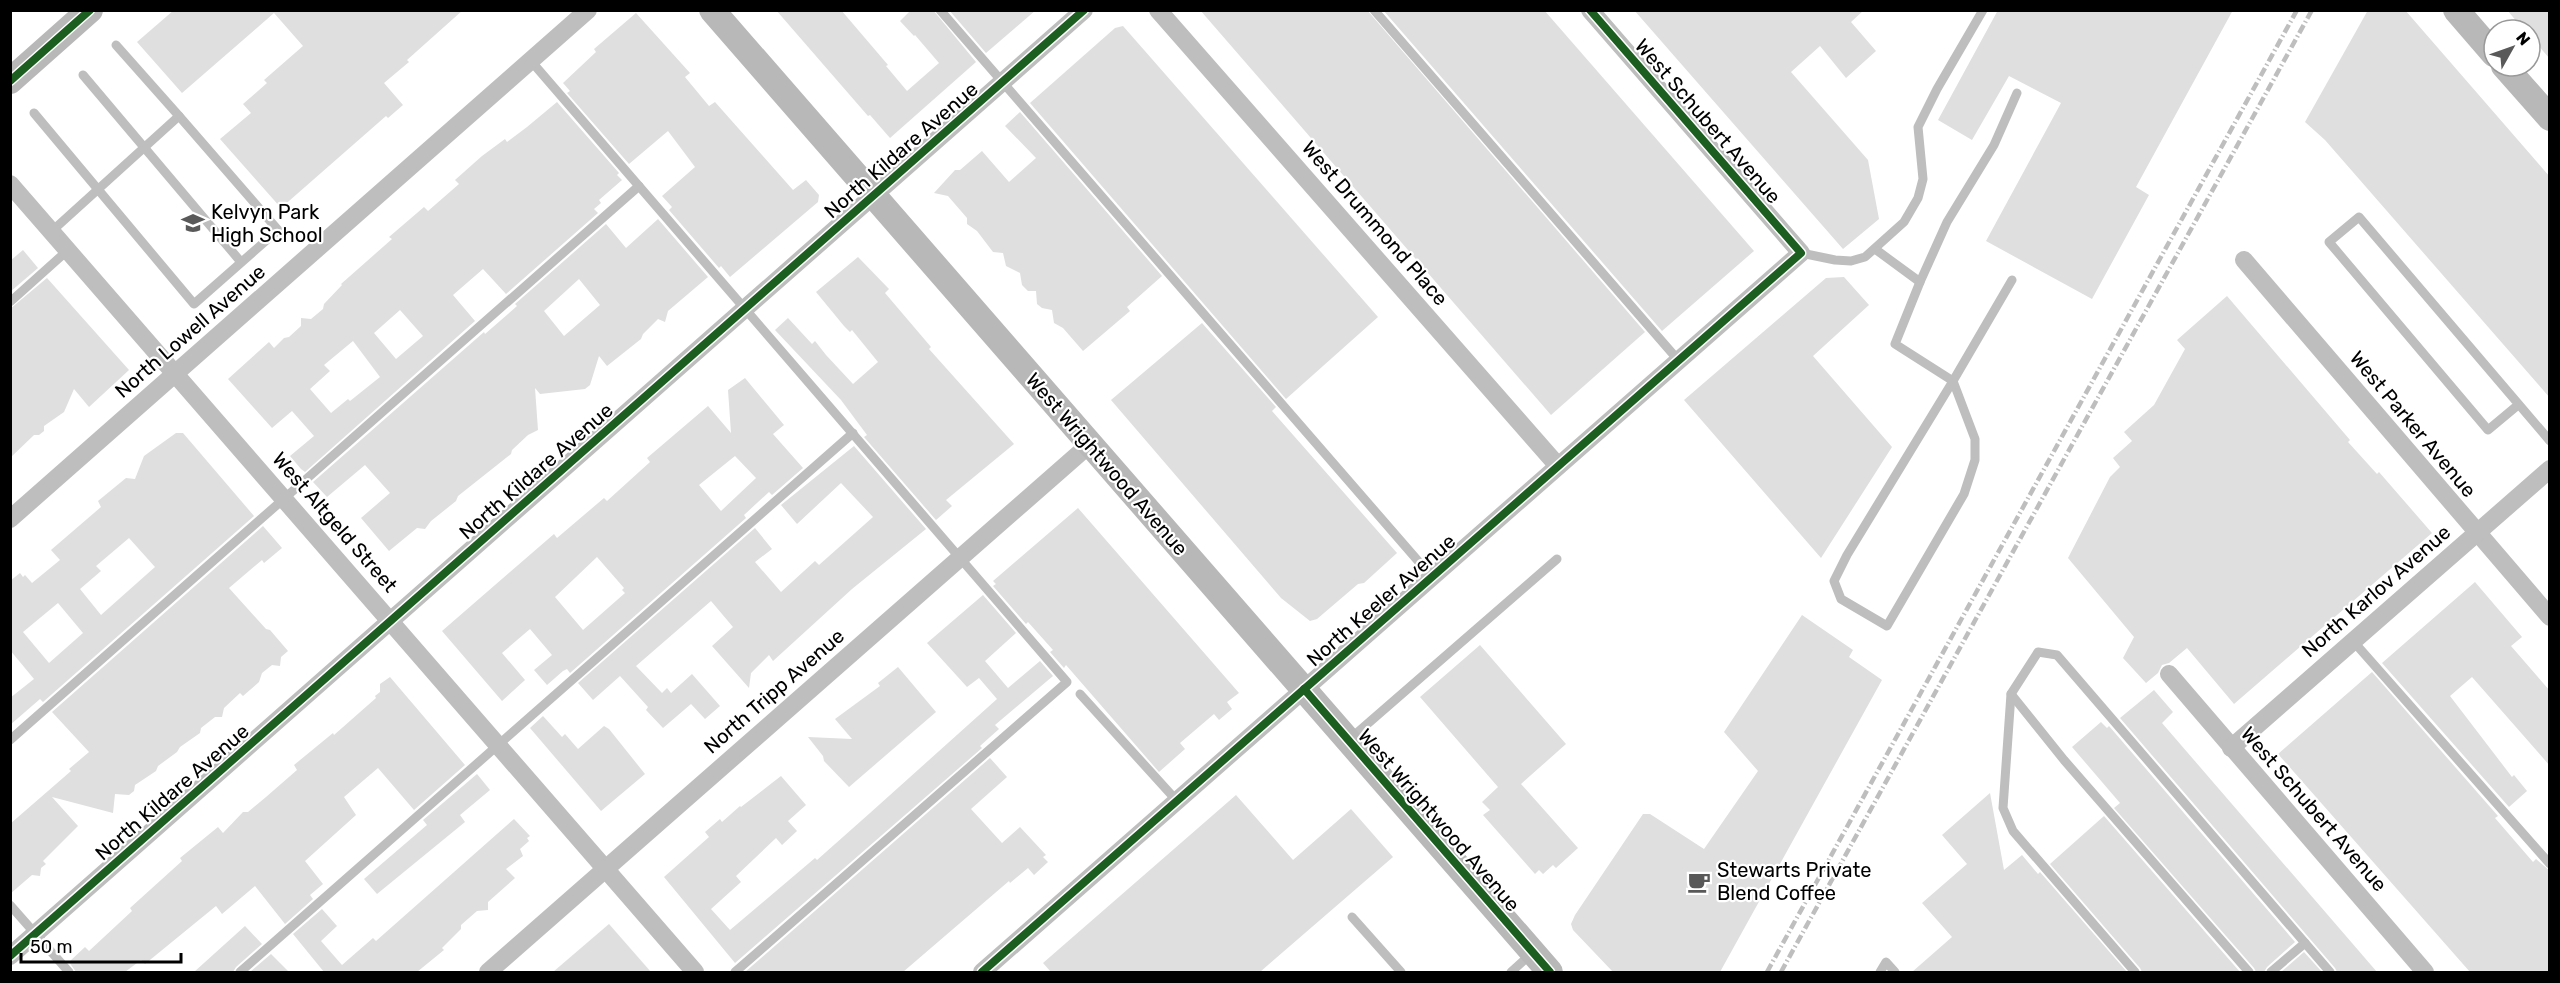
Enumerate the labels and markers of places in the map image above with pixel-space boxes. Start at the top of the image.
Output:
place label: Kelvyn Park High School [211,200,323,247]
school or university icon: Kelvyn Park High School [180,210,206,236]
place label: Stewarts Private Blend Coffee [1717,858,1871,905]
cafe icon: Stewarts Private Blend Coffee [1686,869,1712,895]

